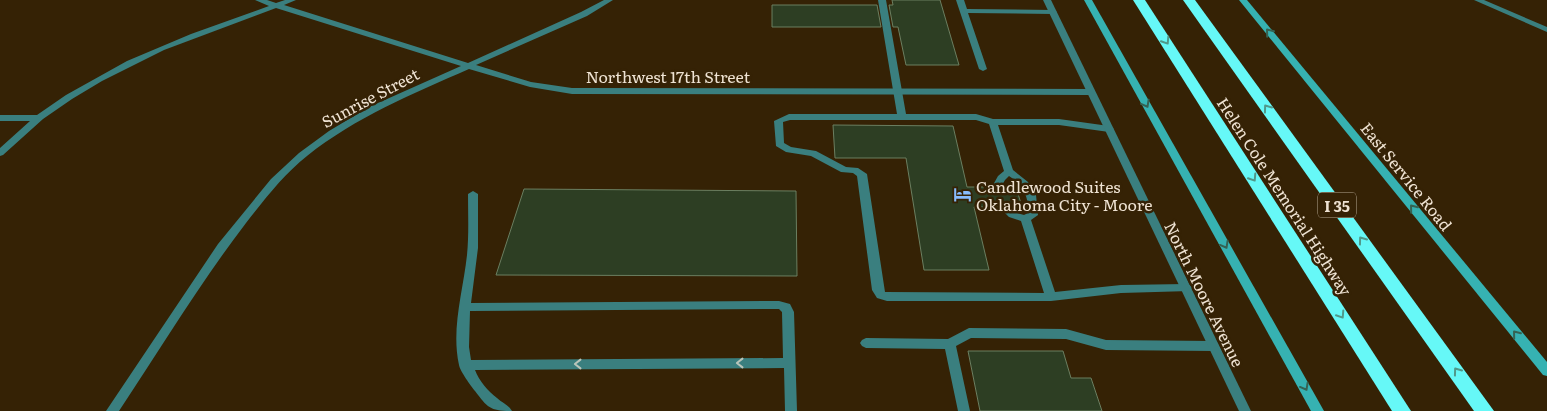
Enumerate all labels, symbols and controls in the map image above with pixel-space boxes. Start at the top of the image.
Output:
one-way arrow [1267,29,1275,38]
one-way arrow [1159,36,1169,45]
street label: Sunrise Street [317,61,424,133]
street label: Northwest 17th Street [586,64,751,88]
street label: Helen Cole Memorial Highway [1212,92,1359,301]
one-way arrow [1139,98,1149,107]
one-way arrow [1264,104,1273,114]
street label: East Service Road [1356,116,1459,236]
one-way arrow [1247,172,1256,182]
place label: Candlewood Suites Oklahoma City - Moore [976,174,1153,216]
hotel icon: Candlewood Suites Oklahoma City - Moore [952,185,972,205]
road number: I 35 [1318,192,1356,218]
one-way arrow [1411,205,1419,214]
street label: North Moore Avenue [1159,217,1251,371]
one-way arrow [1359,236,1368,245]
one-way arrow [1219,240,1229,249]
one-way arrow [1334,310,1344,319]
one-way arrow [1513,330,1522,339]
one-way arrow [736,358,744,368]
one-way arrow [574,359,582,369]
one-way arrow [1454,368,1463,377]
one-way arrow [1298,382,1308,391]

